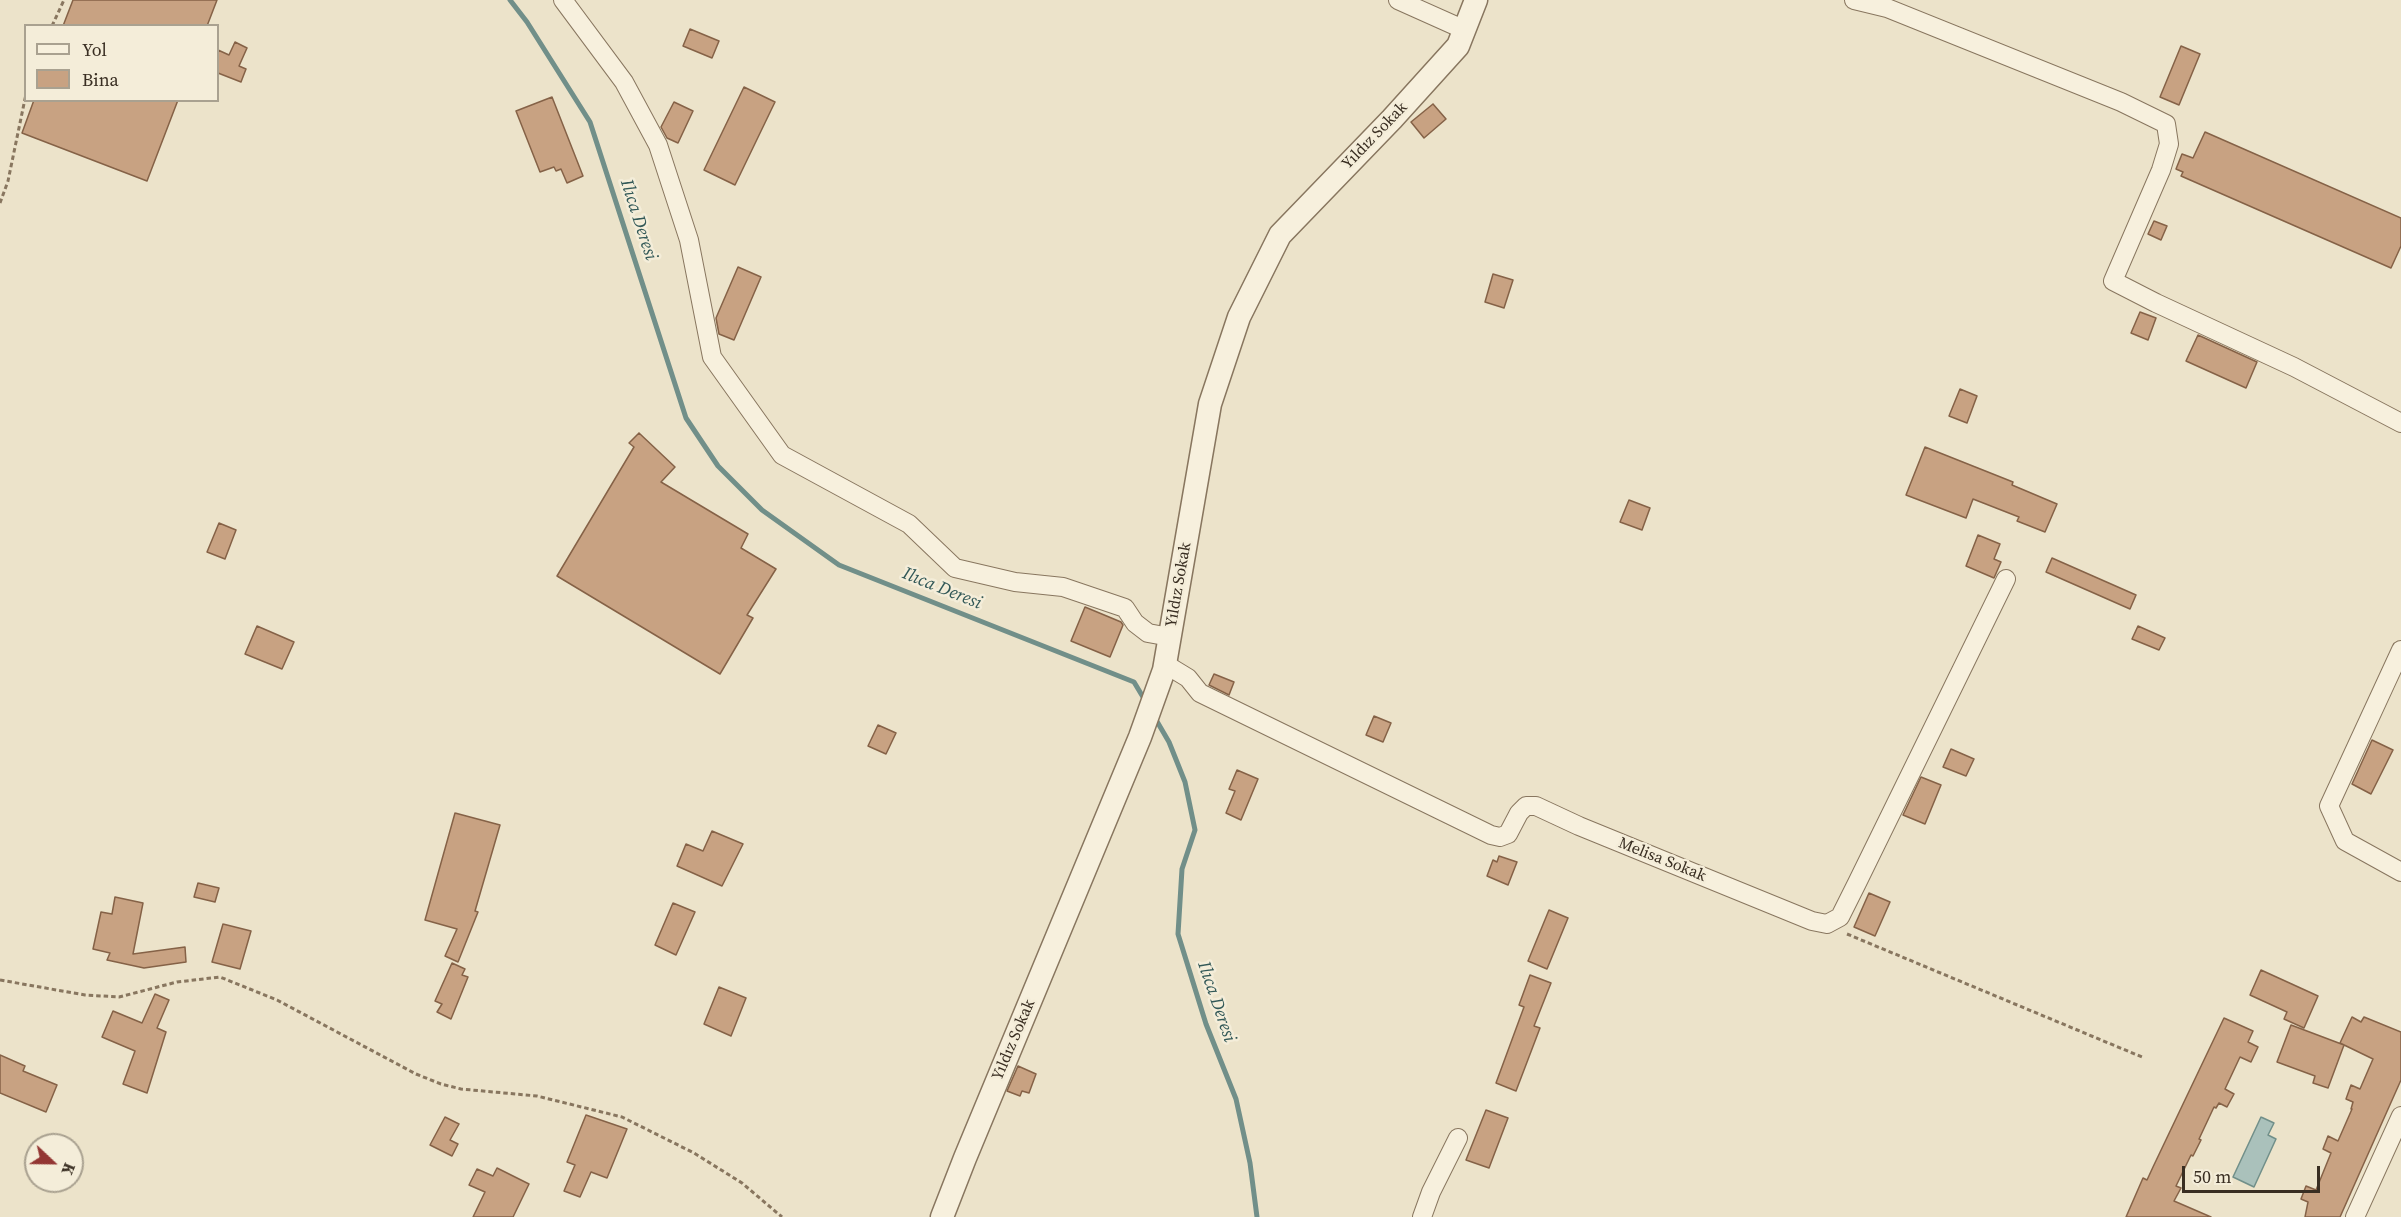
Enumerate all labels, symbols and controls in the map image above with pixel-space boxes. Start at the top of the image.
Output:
legend [24,24,219,102]
text: Yol [82,37,107,62]
text: Bina [82,67,119,92]
street label: Yıldız Sokak [1338,98,1412,174]
water label: Ilıca Deresi [615,177,661,263]
street label: Yıldız Sokak [1162,541,1196,629]
water label: Ilıca Deresi [899,563,985,615]
street label: Melisa Sokak [1615,834,1709,886]
water label: Ilıca Deresi [1192,959,1240,1045]
street label: Yıldız Sokak [988,997,1040,1083]
north arrow [24,1133,84,1193]
scale bar [2185,1154,2323,1192]
text: K [57,1160,81,1178]
text: 50 m [2193,1164,2231,1189]

